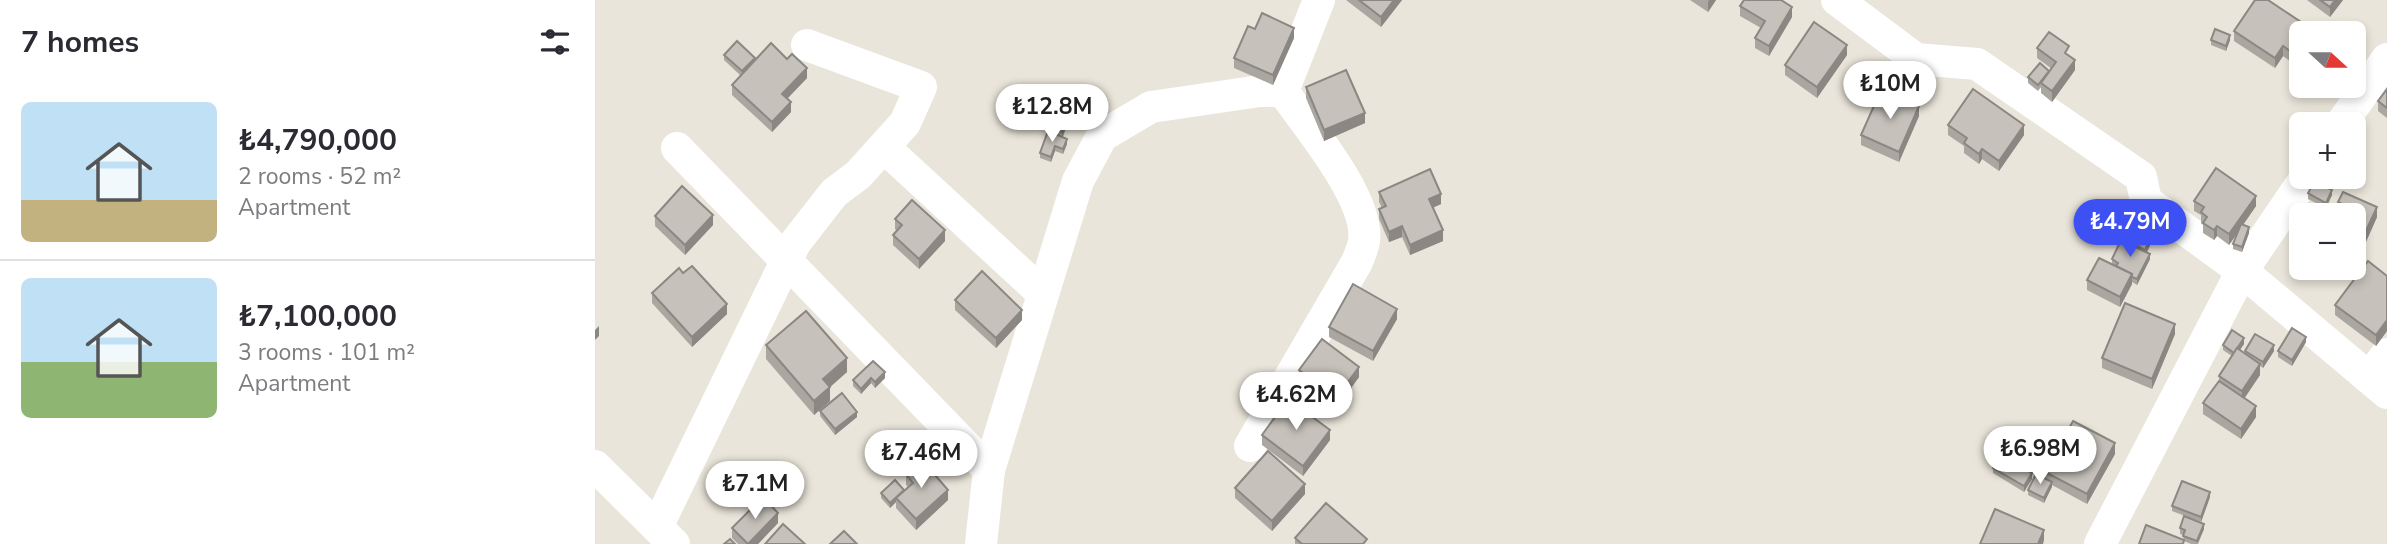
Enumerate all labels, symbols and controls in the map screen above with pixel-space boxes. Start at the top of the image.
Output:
north arrow [2289,21,2366,98]
map controls [2289,21,2366,280]
text: 7 homes [21,22,139,63]
icon: filters [536,23,574,61]
pin: ₺10M [1849,61,1931,121]
text: ₺10M [1859,68,1921,99]
pin: ₺12.8M [995,85,1109,144]
text: ₺12.8M [1012,91,1092,122]
button: + [2289,112,2366,189]
text: ₺4,790,000 [238,120,397,161]
icon: home [77,130,161,214]
text: 2 rooms · 52 m² [238,161,401,192]
text: Apartment [238,192,350,223]
pin: ₺4.79M [2073,200,2187,259]
button: − [2289,203,2366,280]
text: ₺4.79M [2090,206,2170,237]
text: ₺7,100,000 [238,296,397,337]
icon: home [77,306,161,390]
text: 3 rooms · 101 m² [238,337,415,368]
text: Apartment [238,368,350,399]
pin: ₺4.62M [1239,372,1353,432]
text: ₺4.62M [1256,379,1336,410]
pin: ₺6.98M [1983,426,2097,486]
pin: ₺7.46M [864,430,978,490]
text: ₺6.98M [2000,433,2080,464]
text: ₺7.46M [881,437,961,468]
pin: ₺7.1M [706,462,804,521]
text: ₺7.1M [721,468,789,499]

